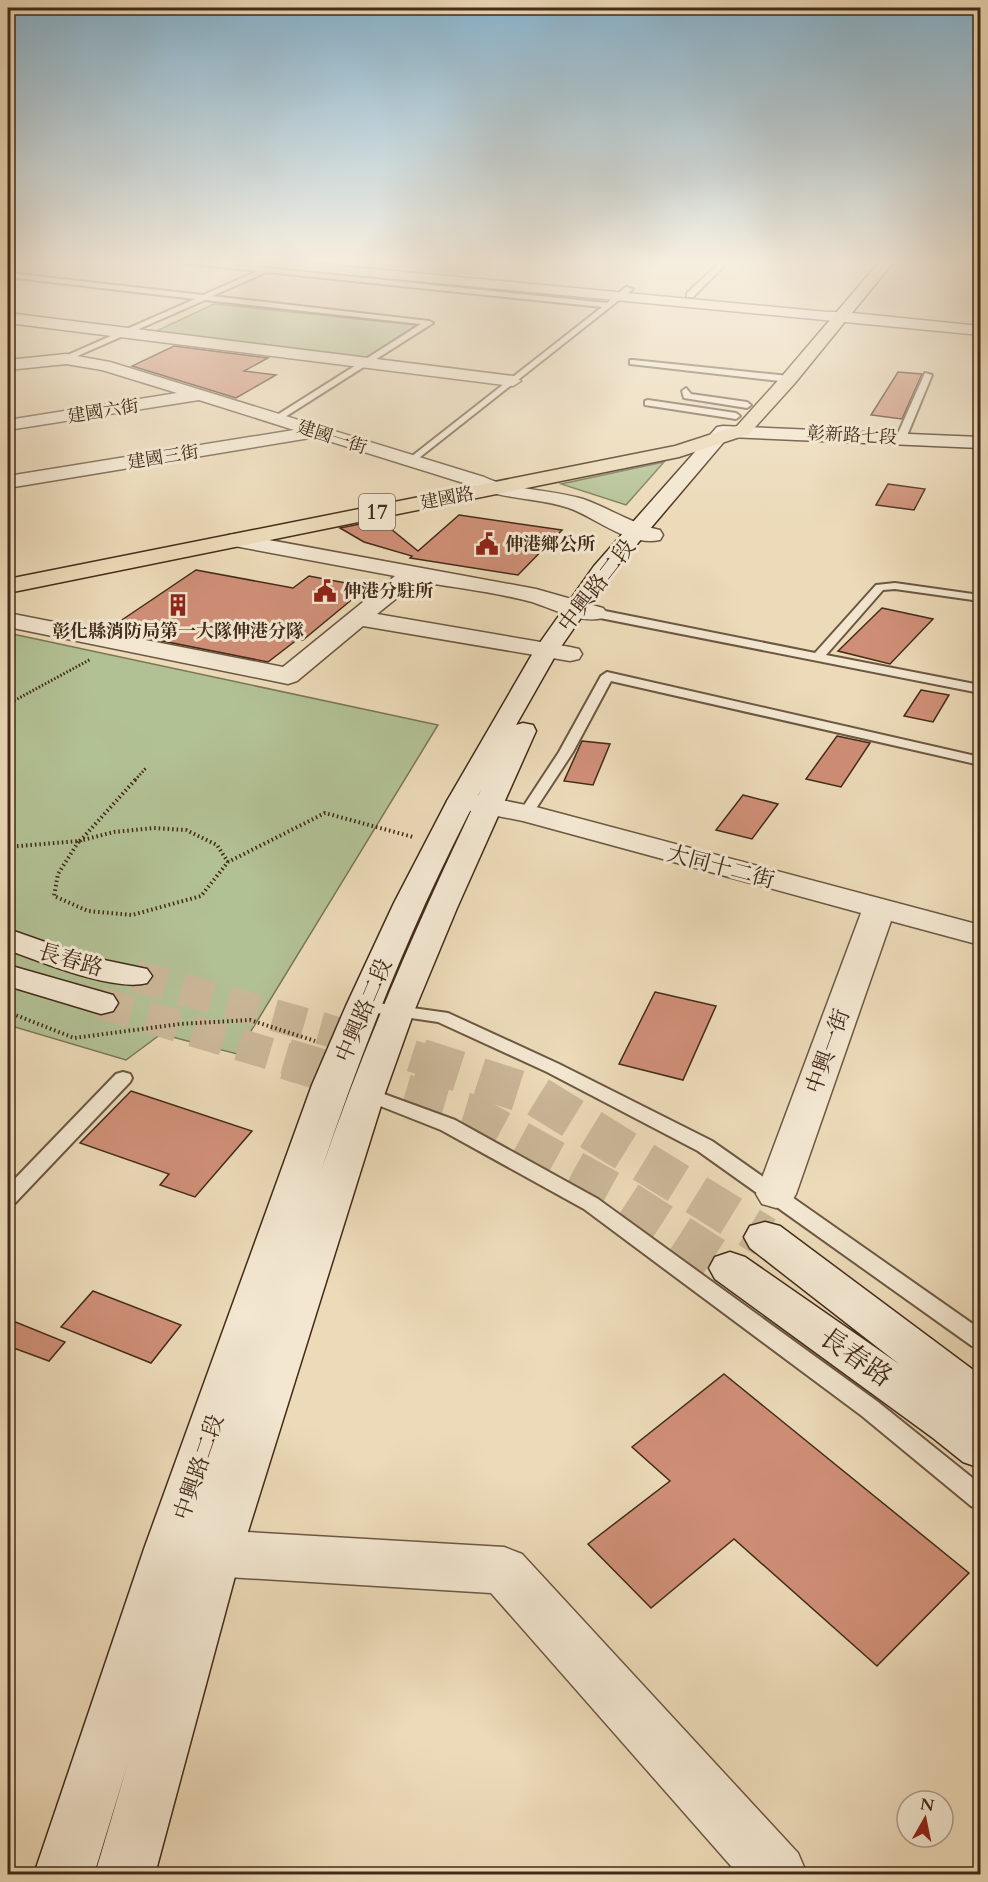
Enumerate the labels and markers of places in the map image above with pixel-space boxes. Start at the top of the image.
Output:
public building icon: 伸港鄉公所 [474,531,500,557]
place label: 伸港鄉公所 [505,532,596,557]
public building icon: 伸港分駐所 [312,578,338,604]
place label: 伸港分駐所 [343,579,434,604]
building icon: 彰化縣消防局第一大隊伸港分隊 [165,592,191,618]
place label: 彰化縣消防局第一大隊伸港分隊 [52,619,304,644]

